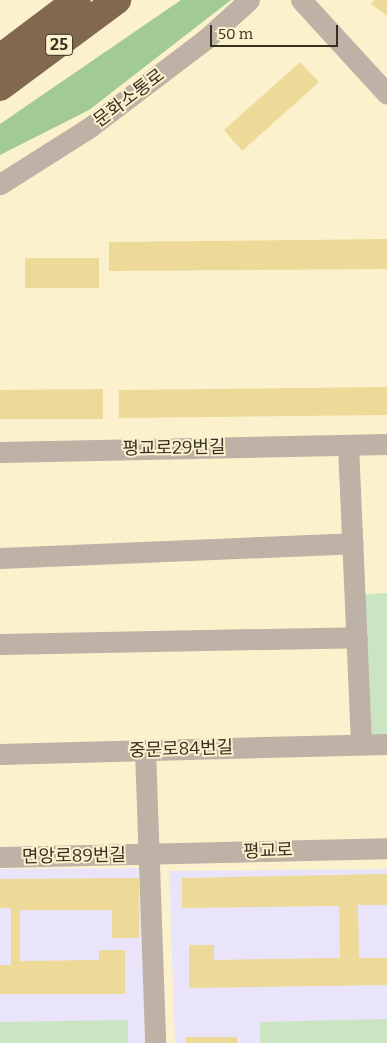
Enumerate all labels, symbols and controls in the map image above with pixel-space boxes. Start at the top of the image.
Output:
scale bar [212,15,340,47]
text: 50 m [218,25,253,43]
road number: 25 [44,32,74,58]
street label: 문화소통로 [89,64,169,132]
street label: 평교로29번길 [122,436,226,460]
street label: 중문로84번길 [129,736,233,762]
street label: 평교로 [243,839,293,863]
street label: 면앙로89번길 [22,844,126,868]

